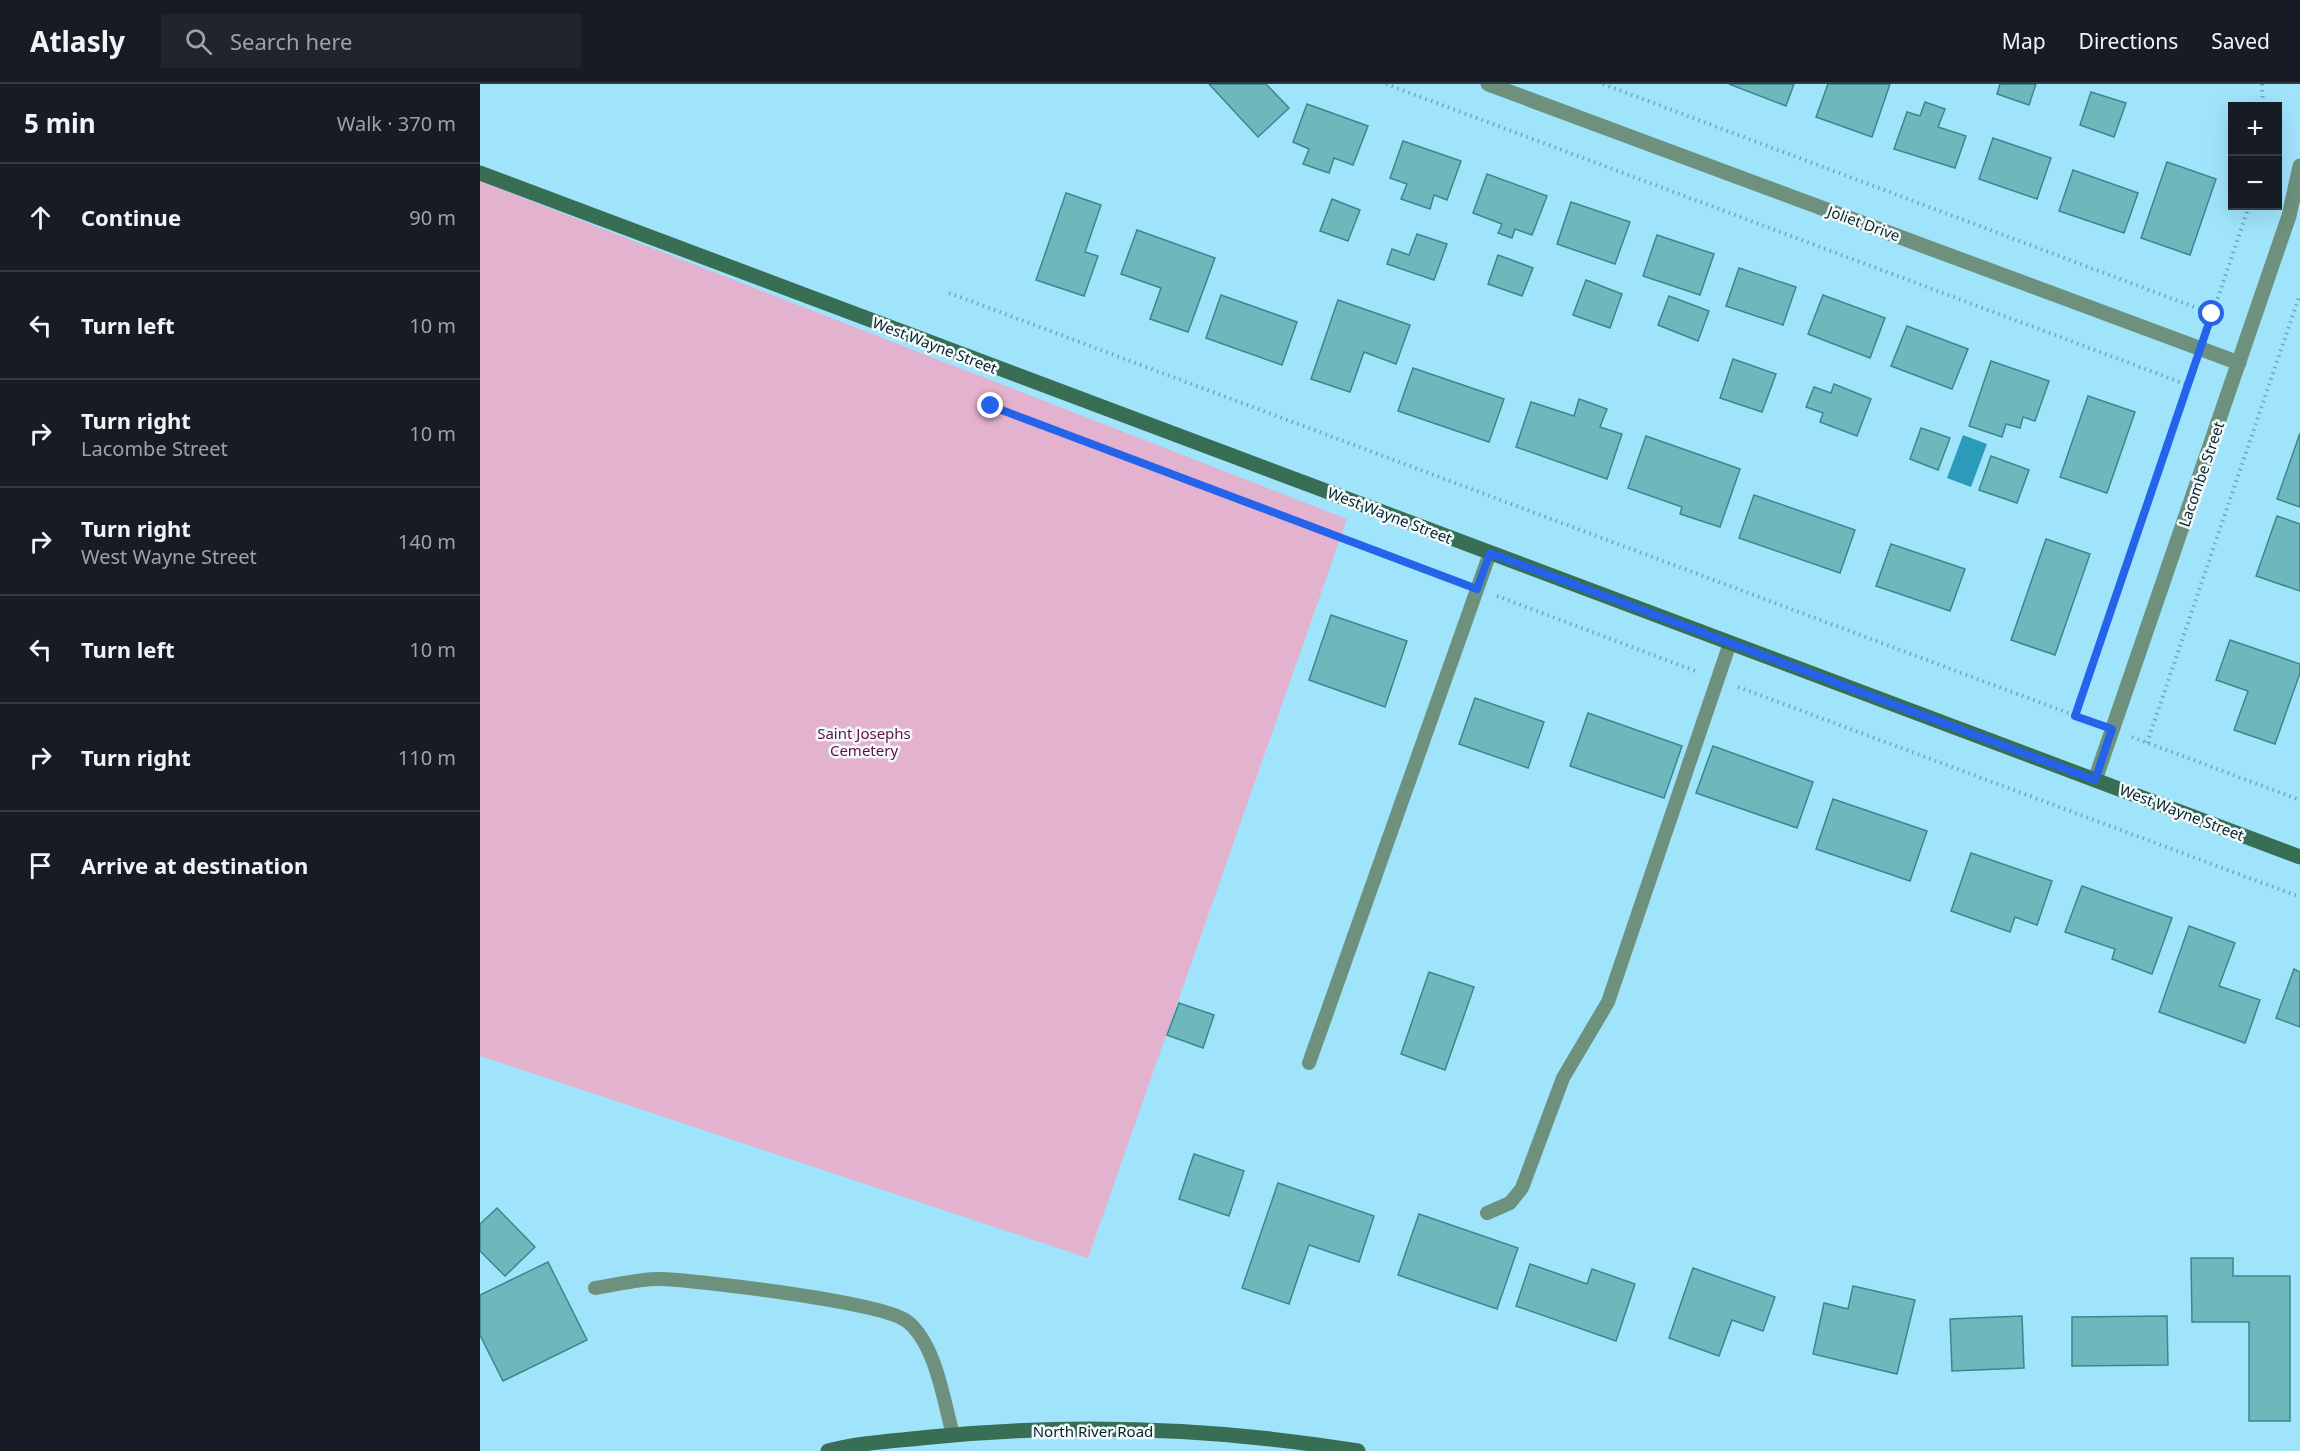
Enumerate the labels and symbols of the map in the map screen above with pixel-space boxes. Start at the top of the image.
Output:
street label: Joliet Drive [1823,200,1903,245]
route start [2198,300,2224,326]
street label: West Wayne Street [870,312,1001,378]
route end [977,392,1003,418]
street label: Lacombe Street [2174,418,2229,529]
street label: West Wayne Street [1325,482,1456,548]
park label: Saint Josephs Cemetery [817,723,911,760]
street label: West Wayne Street [2117,779,2248,845]
street label: North River Road [1033,1421,1153,1441]

